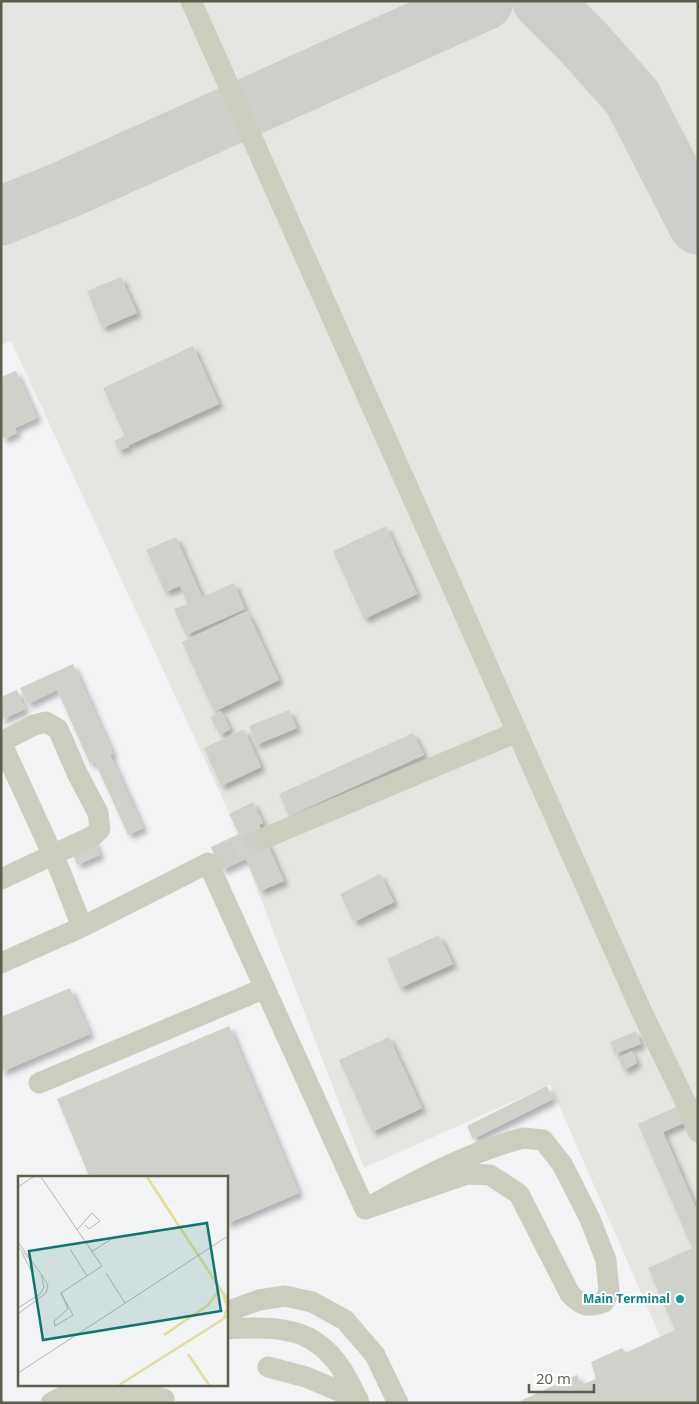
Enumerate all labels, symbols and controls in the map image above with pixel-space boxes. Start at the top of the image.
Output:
inset map [18,1176,228,1386]
place label: Main Terminal [583,1290,670,1307]
marker: Main Terminal [674,1293,686,1305]
scale bar [529,1362,594,1394]
text: 20 m [536,1368,571,1388]

